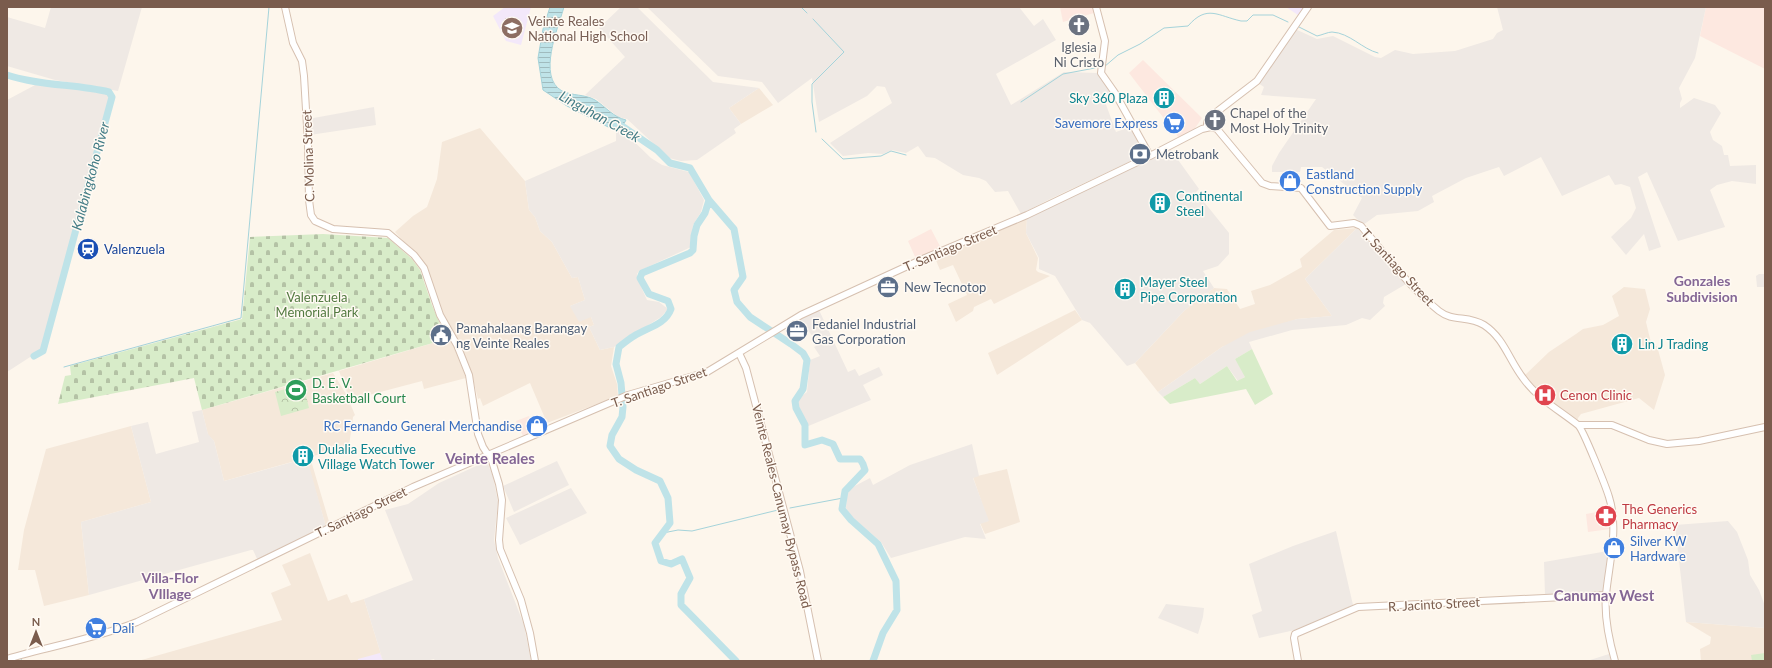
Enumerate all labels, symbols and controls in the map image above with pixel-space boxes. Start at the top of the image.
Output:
church icon: Iglesia Ni Cristo [1066,12,1092,38]
place label: Veinte Reales National High School [528,13,648,44]
school or university icon: Veinte Reales National High School [499,15,525,41]
place label: Iglesia Ni Cristo [1054,39,1104,70]
building icon: Sky 360 Plaza [1151,85,1177,111]
water label: Linguhan Creek [557,87,644,145]
place label: Sky 360 Plaza [1069,90,1148,106]
place label: Chapel of the Most Holy Trinity [1230,105,1328,136]
church icon: Chapel of the Most Holy Trinity [1202,107,1228,133]
street label: C. Molina Street [298,110,318,202]
supermarket icon: Savemore Express [1161,110,1187,136]
place label: Savemore Express [1055,115,1158,131]
water label: Kalabingkoho River [67,120,113,232]
bank icon: Metrobank [1127,141,1153,167]
place label: Metrobank [1156,146,1219,162]
place label: Eastland Construction Supply [1306,166,1422,197]
shop icon: Eastland Construction Supply [1277,168,1303,194]
place label: Continental Steel [1176,188,1243,219]
building icon: Continental Steel [1147,190,1173,216]
street label: T. Santiago Street [901,221,999,275]
street label: T. Santiago Street [1358,225,1438,309]
station icon: Valenzuela [75,236,101,262]
place label: Valenzuela [104,241,165,257]
district label: Gonzales Subdivision [1666,272,1738,305]
office icon: New Tecnotop [875,274,901,300]
place label: Mayer Steel Pipe Corporation [1140,274,1237,305]
building icon: Mayer Steel Pipe Corporation [1112,276,1138,302]
place label: New Tecnotop [904,279,986,295]
park label: Valenzuela Memorial Park [276,289,359,320]
place label: Fedaniel Industrial Gas Corporation [812,316,916,347]
office icon: Fedaniel Industrial Gas Corporation [784,318,810,344]
place label: Pamahalaang Barangay ng Veinte Reales [456,320,587,351]
public building icon: Pamahalaang Barangay ng Veinte Reales [428,322,454,348]
building icon: Lin J Trading [1609,331,1635,357]
place label: Lin J Trading [1638,336,1708,352]
street label: T. Santiago Street [609,363,709,411]
place label: D. E. V. Basketball Court [312,375,406,406]
sports icon: D. E. V. Basketball Court [283,377,309,403]
hospital icon: Cenon Clinic [1532,382,1558,408]
place label: Cenon Clinic [1560,387,1632,403]
street label: Veinte Reales-Canumay Bypass Road [749,402,815,610]
shop icon: RC Fernando General Merchandise [524,413,550,439]
place label: RC Fernando General Merchandise [323,418,522,434]
place label: Dulalia Executive Village Watch Tower [318,441,435,472]
building icon: Dulalia Executive Village Watch Tower [290,443,316,469]
district label: Veinte Reales [444,449,535,467]
street label: T. Santiago Street [313,483,410,541]
place label: The Generics Pharmacy [1622,501,1697,532]
pharmacy icon: The Generics Pharmacy [1593,503,1619,529]
place label: Silver KW Hardware [1630,533,1687,564]
shop icon: Silver KW Hardware [1601,535,1627,561]
district label: Villa-Flor VIllage [140,569,199,602]
district label: Canumay West [1554,586,1655,604]
street label: R. Jacinto Street [1388,594,1481,614]
north arrow [16,612,56,652]
text: N [32,615,40,628]
supermarket icon: Dali [83,615,109,641]
place label: Dali [112,620,134,636]

